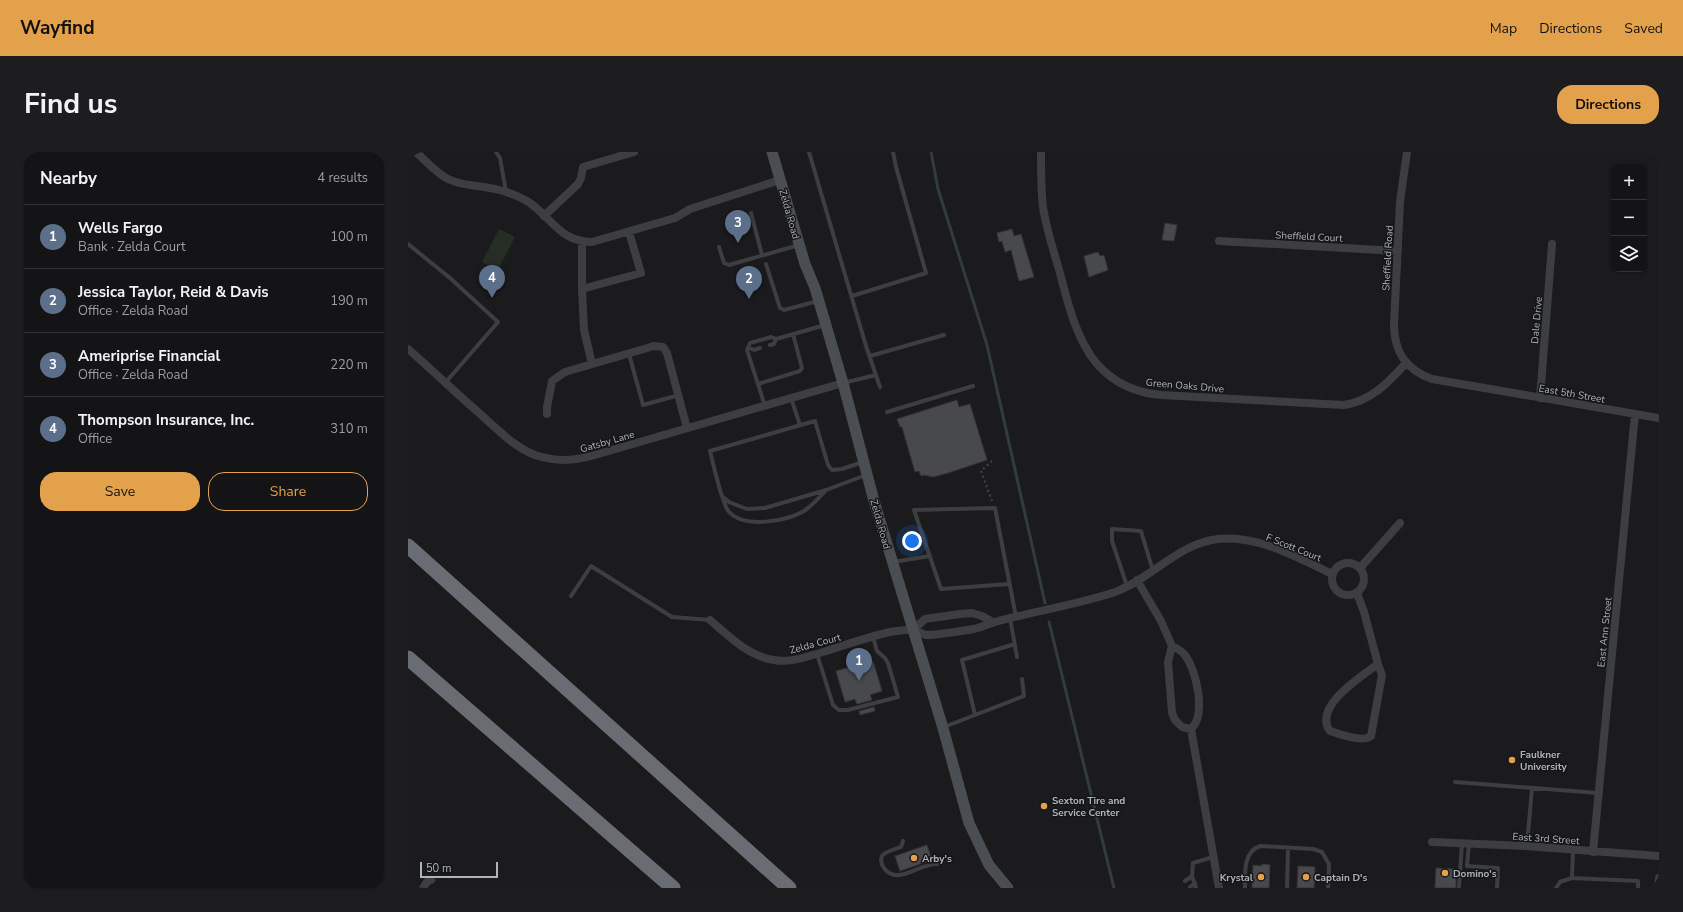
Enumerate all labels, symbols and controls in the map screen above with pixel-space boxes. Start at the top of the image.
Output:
text: Wayfind [20,15,95,41]
text: Map [1490,19,1517,38]
text: Directions [1539,19,1602,38]
text: Saved [1624,19,1663,38]
text: Find us [24,85,118,123]
button: Directions [1557,85,1659,124]
map controls [1611,164,1647,272]
button: + [1611,164,1647,200]
text: Nearby [40,167,97,190]
text: 4 results [317,169,368,187]
street label: Zelda Road [775,188,803,241]
button: − [1611,200,1647,236]
pin: 3 [725,210,751,243]
text: Wells Fargo [78,218,163,238]
street label: Sheffield Road [1379,225,1397,291]
text: 1 [49,228,57,246]
text: 100 m [330,228,368,246]
street label: Sheffield Court [1275,228,1343,246]
button: layers [1611,236,1647,272]
text: Bank · Zelda Court [78,238,186,256]
pin: 4 [479,265,505,298]
pin: 2 [736,266,762,299]
text: Jessica Taylor, Reid & Davis [78,282,269,302]
text: 2 [49,292,57,310]
text: 190 m [330,292,368,310]
street label: Dale Drive [1528,296,1546,344]
text: Office · Zelda Road [78,302,188,320]
text: Ameriprise Financial [78,346,220,366]
text: 3 [49,356,57,374]
text: 220 m [330,356,368,374]
text: Office · Zelda Road [78,366,188,384]
street label: Green Oaks Drive [1145,376,1225,396]
street label: East 5th Street [1538,381,1606,407]
text: Thompson Insurance, Inc. [78,410,254,430]
text: 4 [49,420,57,438]
text: 310 m [330,420,368,438]
street label: Gatsby Lane [578,428,636,456]
text: Office [78,430,112,448]
button: Save [40,472,200,511]
button: Share [208,472,368,511]
street label: Zelda Road [866,498,894,551]
street label: F Scott Court [1264,530,1324,566]
your location [902,531,922,551]
street label: East Ann Street [1594,596,1616,668]
street label: Zelda Court [788,630,843,658]
pin: 1 [846,648,872,681]
place label: Faulkner University [1520,748,1568,774]
marker: Faulkner University [1507,755,1517,765]
place label: Sexton Tire and Service Center [1052,794,1125,820]
marker: Sexton Tire and Service Center [1039,801,1049,811]
street label: East 3rd Street [1512,830,1580,848]
place label: Arby's [922,852,952,866]
marker: Arby's [909,853,919,863]
scale bar [420,860,498,879]
text: 50 m [426,861,451,876]
place label: Domino's [1453,867,1497,881]
marker: Domino's [1440,868,1450,878]
place label: Krystal [1220,871,1254,885]
place label: Captain D's [1314,871,1367,885]
marker: Krystal [1256,872,1266,882]
marker: Captain D's [1301,872,1311,882]

